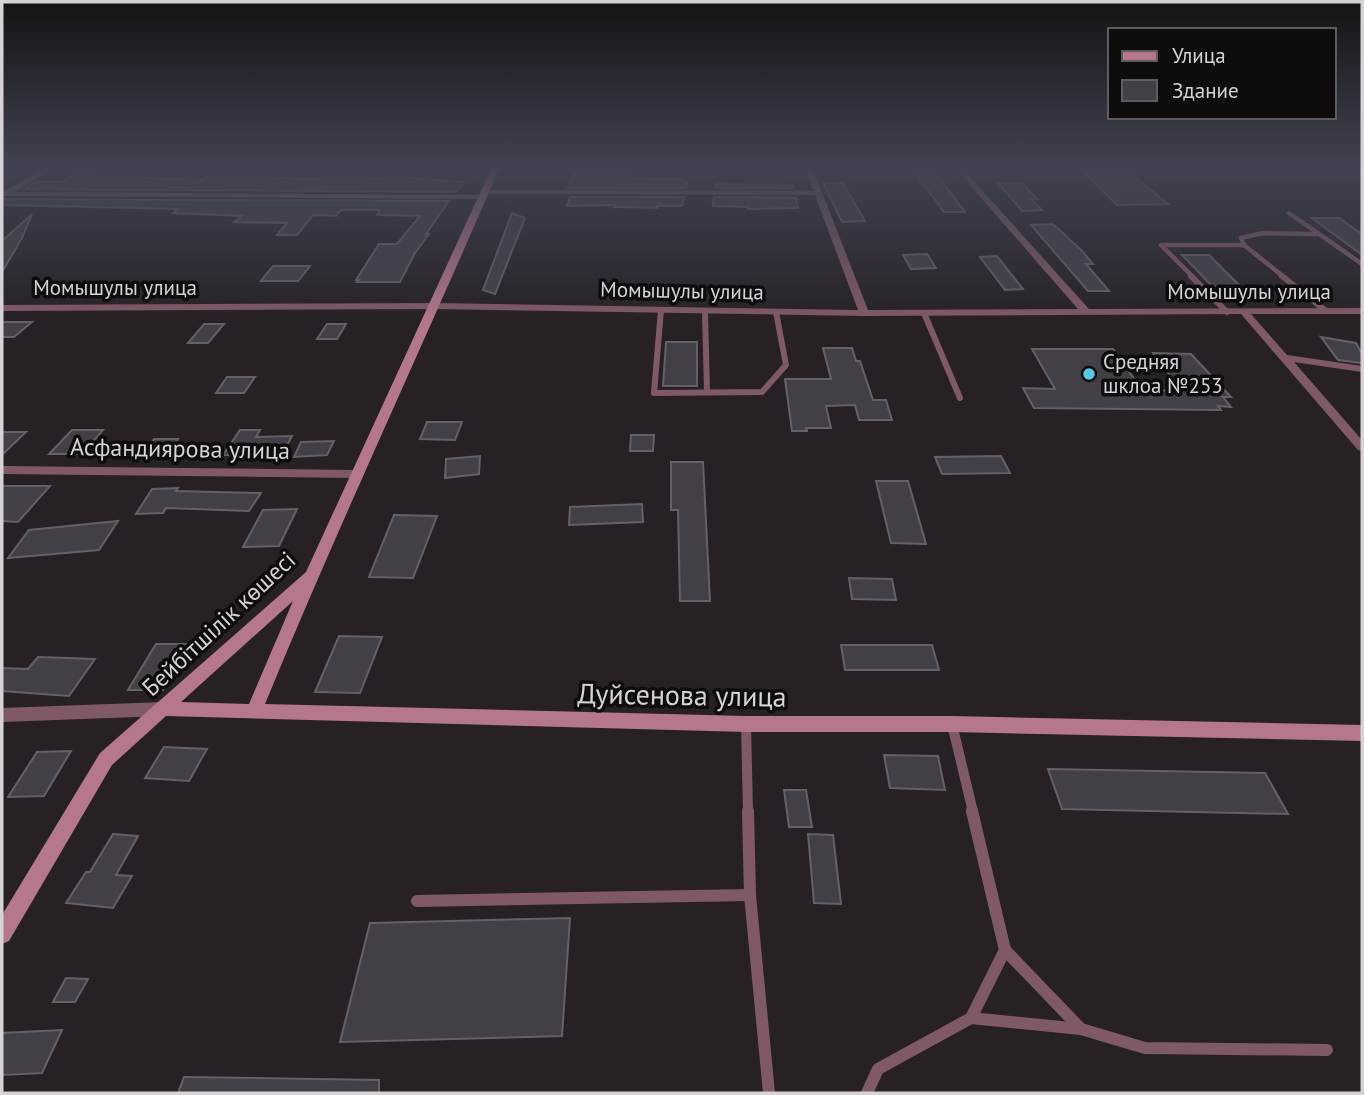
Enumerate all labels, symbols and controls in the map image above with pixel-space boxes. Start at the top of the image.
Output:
legend [1108,28,1336,119]
text: Улица [1172,42,1226,69]
text: Здание [1172,77,1239,104]
street label: Момышулы улица [33,274,197,301]
street label: Момышулы улица [600,276,764,305]
street label: Момышулы улица [1167,278,1331,305]
place label: Средняя шклоа №253 [1103,348,1223,399]
marker: Средняя шклоа №253 [1081,366,1097,382]
street label: Асфандиярова улица [70,431,290,466]
street label: Бейбітшілік көшесі [135,545,302,703]
street label: Дуйсенова улица [577,674,787,715]

